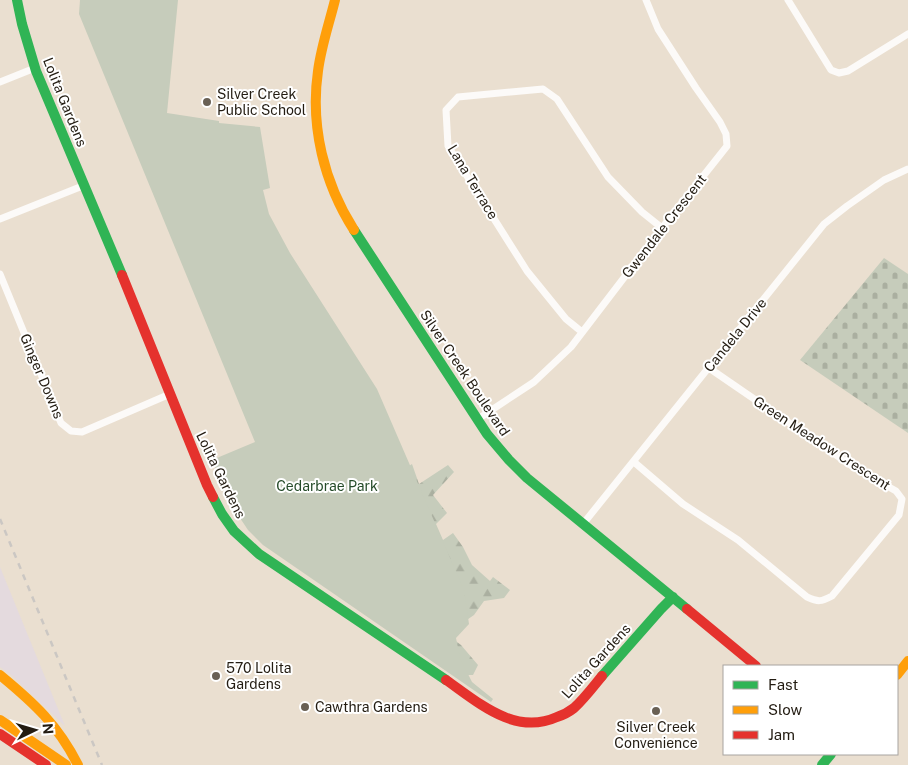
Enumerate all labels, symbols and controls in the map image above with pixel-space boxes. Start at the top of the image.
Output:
street label: Lolita Gardens [40,55,90,149]
place label: Silver Creek Public School [217,86,306,118]
marker: Silver Creek Public School [201,96,213,108]
street label: Lana Terrace [445,142,502,222]
street label: Gwendale Crescent [619,171,709,281]
street label: Candela Drive [700,295,770,375]
street label: Silver Creek Boulevard [417,307,513,439]
street label: Ginger Downs [17,331,67,421]
street label: Green Meadow Crescent [751,393,893,493]
street label: Lolita Gardens [193,429,249,521]
park label: Cedarbrae Park [276,478,378,494]
street label: Lolita Gardens [558,620,634,702]
place label: 570 Lolita Gardens [226,660,292,692]
legend [723,665,898,755]
marker: 570 Lolita Gardens [210,670,222,682]
text: Fast [768,676,798,693]
place label: Cawthra Gardens [315,699,428,715]
marker: Cawthra Gardens [299,701,311,713]
text: Slow [768,701,803,718]
north arrow [10,705,60,755]
marker: Silver Creek Convenience [650,705,662,717]
place label: Silver Creek Convenience [614,719,698,751]
text: N [40,723,56,735]
text: Jam [768,726,795,743]

